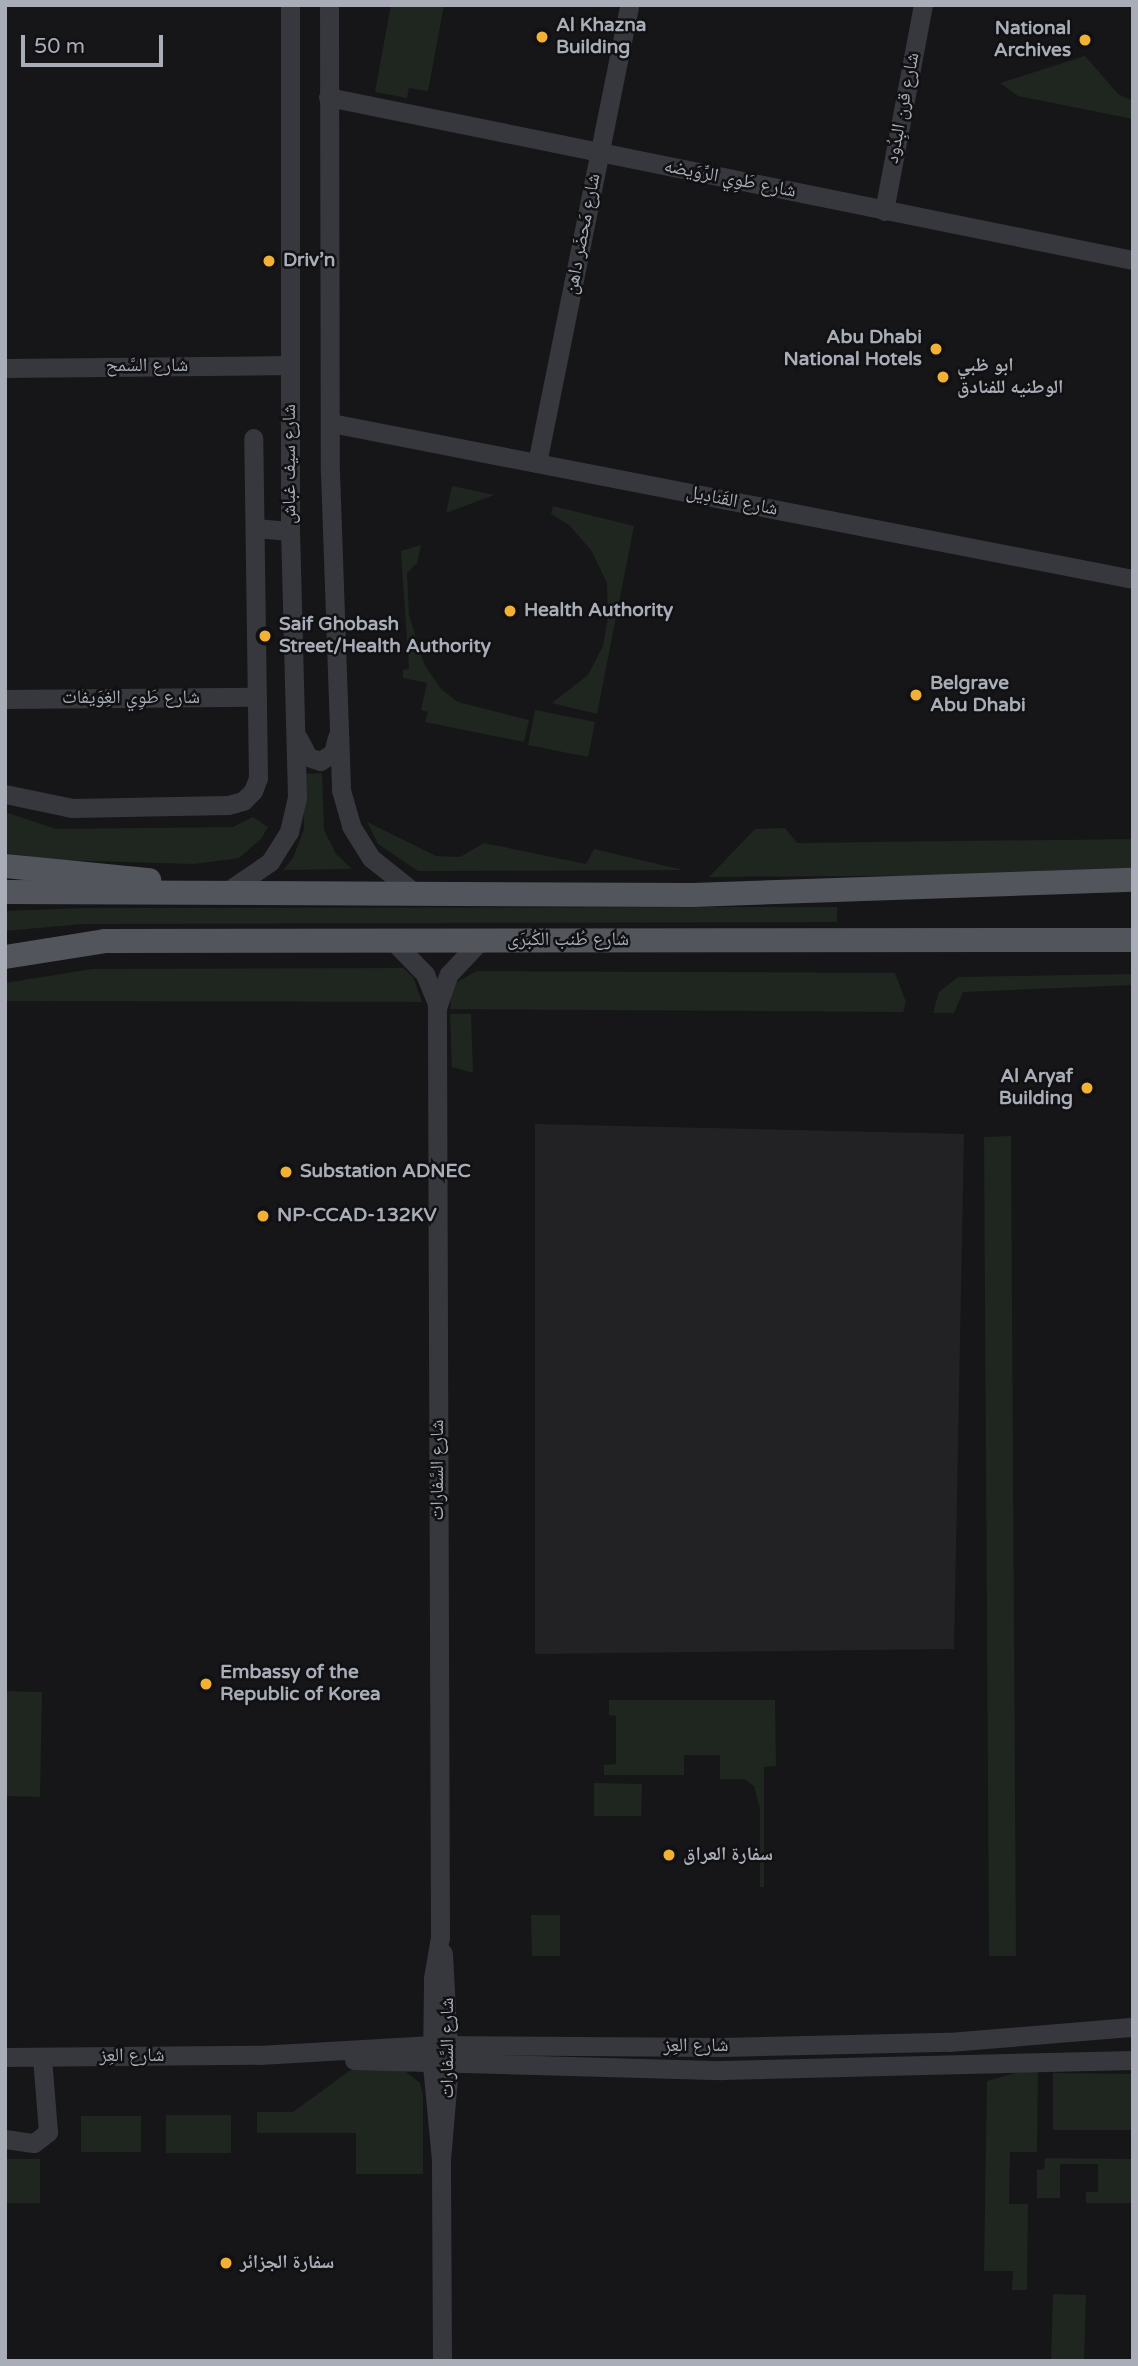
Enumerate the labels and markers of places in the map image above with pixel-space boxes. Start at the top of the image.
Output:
place label: Al Khazna Building [556,15,646,59]
place label: National Archives [994,18,1071,62]
marker: Al Khazna Building [534,29,550,45]
marker: National Archives [1077,32,1093,48]
place label: Driv’n [283,250,335,272]
marker: Driv’n [261,253,277,269]
place label: Abu Dhabi National Hotels [784,327,922,371]
marker: Abu Dhabi National Hotels [928,341,944,357]
place label: ابو ظبي الوطنيه للفنادق [957,355,1063,399]
marker: ابو ظبي الوطنيه للفنادق [935,369,951,385]
place label: Health Authority [524,600,673,622]
marker: Health Authority [502,603,518,619]
place label: Saif Ghobash Street/Health Authority [279,614,491,658]
marker: Saif Ghobash Street/Health Authority [257,628,273,644]
place label: Belgrave Abu Dhabi [930,673,1026,717]
marker: Belgrave Abu Dhabi [908,687,924,703]
place label: Al Aryaf Building [999,1066,1073,1110]
marker: Al Aryaf Building [1079,1080,1095,1096]
place label: Substation ADNEC [300,1161,471,1183]
marker: Substation ADNEC [278,1164,294,1180]
place label: NP-CCAD-132KV [277,1205,437,1227]
marker: NP-CCAD-132KV [255,1208,271,1224]
place label: Embassy of the Republic of Korea [220,1662,381,1706]
marker: Embassy of the Republic of Korea [198,1676,214,1692]
place label: سفارة العراق [683,1844,773,1866]
marker: سفارة العراق [661,1847,677,1863]
place label: سفارة الجزائر [240,2252,334,2274]
marker: سفارة الجزائر [218,2255,234,2271]

